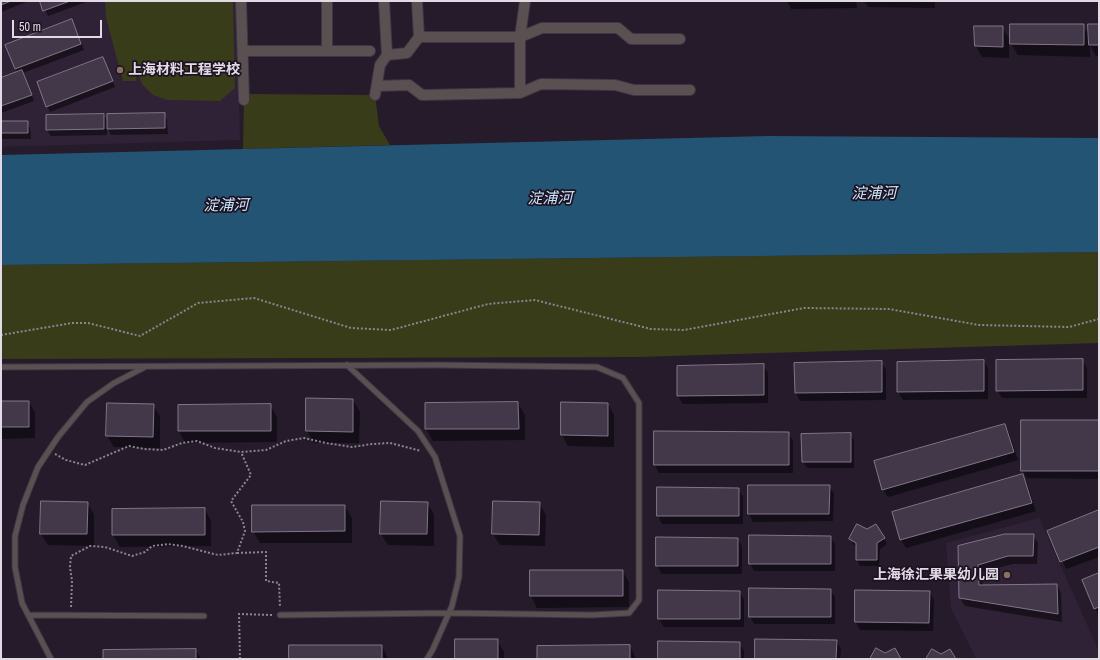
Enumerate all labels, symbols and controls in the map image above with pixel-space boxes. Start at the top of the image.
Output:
scale bar [14,12,104,38]
text: 50 m [19,19,41,35]
place label: 上海材料工程学校 [128,62,240,78]
marker: 上海材料工程学校 [115,65,125,75]
water label: 淀浦河 [851,185,897,203]
water label: 淀浦河 [527,190,573,208]
water label: 淀浦河 [203,197,249,215]
place label: 上海徐汇果果幼儿园 [873,567,999,583]
marker: 上海徐汇果果幼儿园 [1002,570,1012,580]

